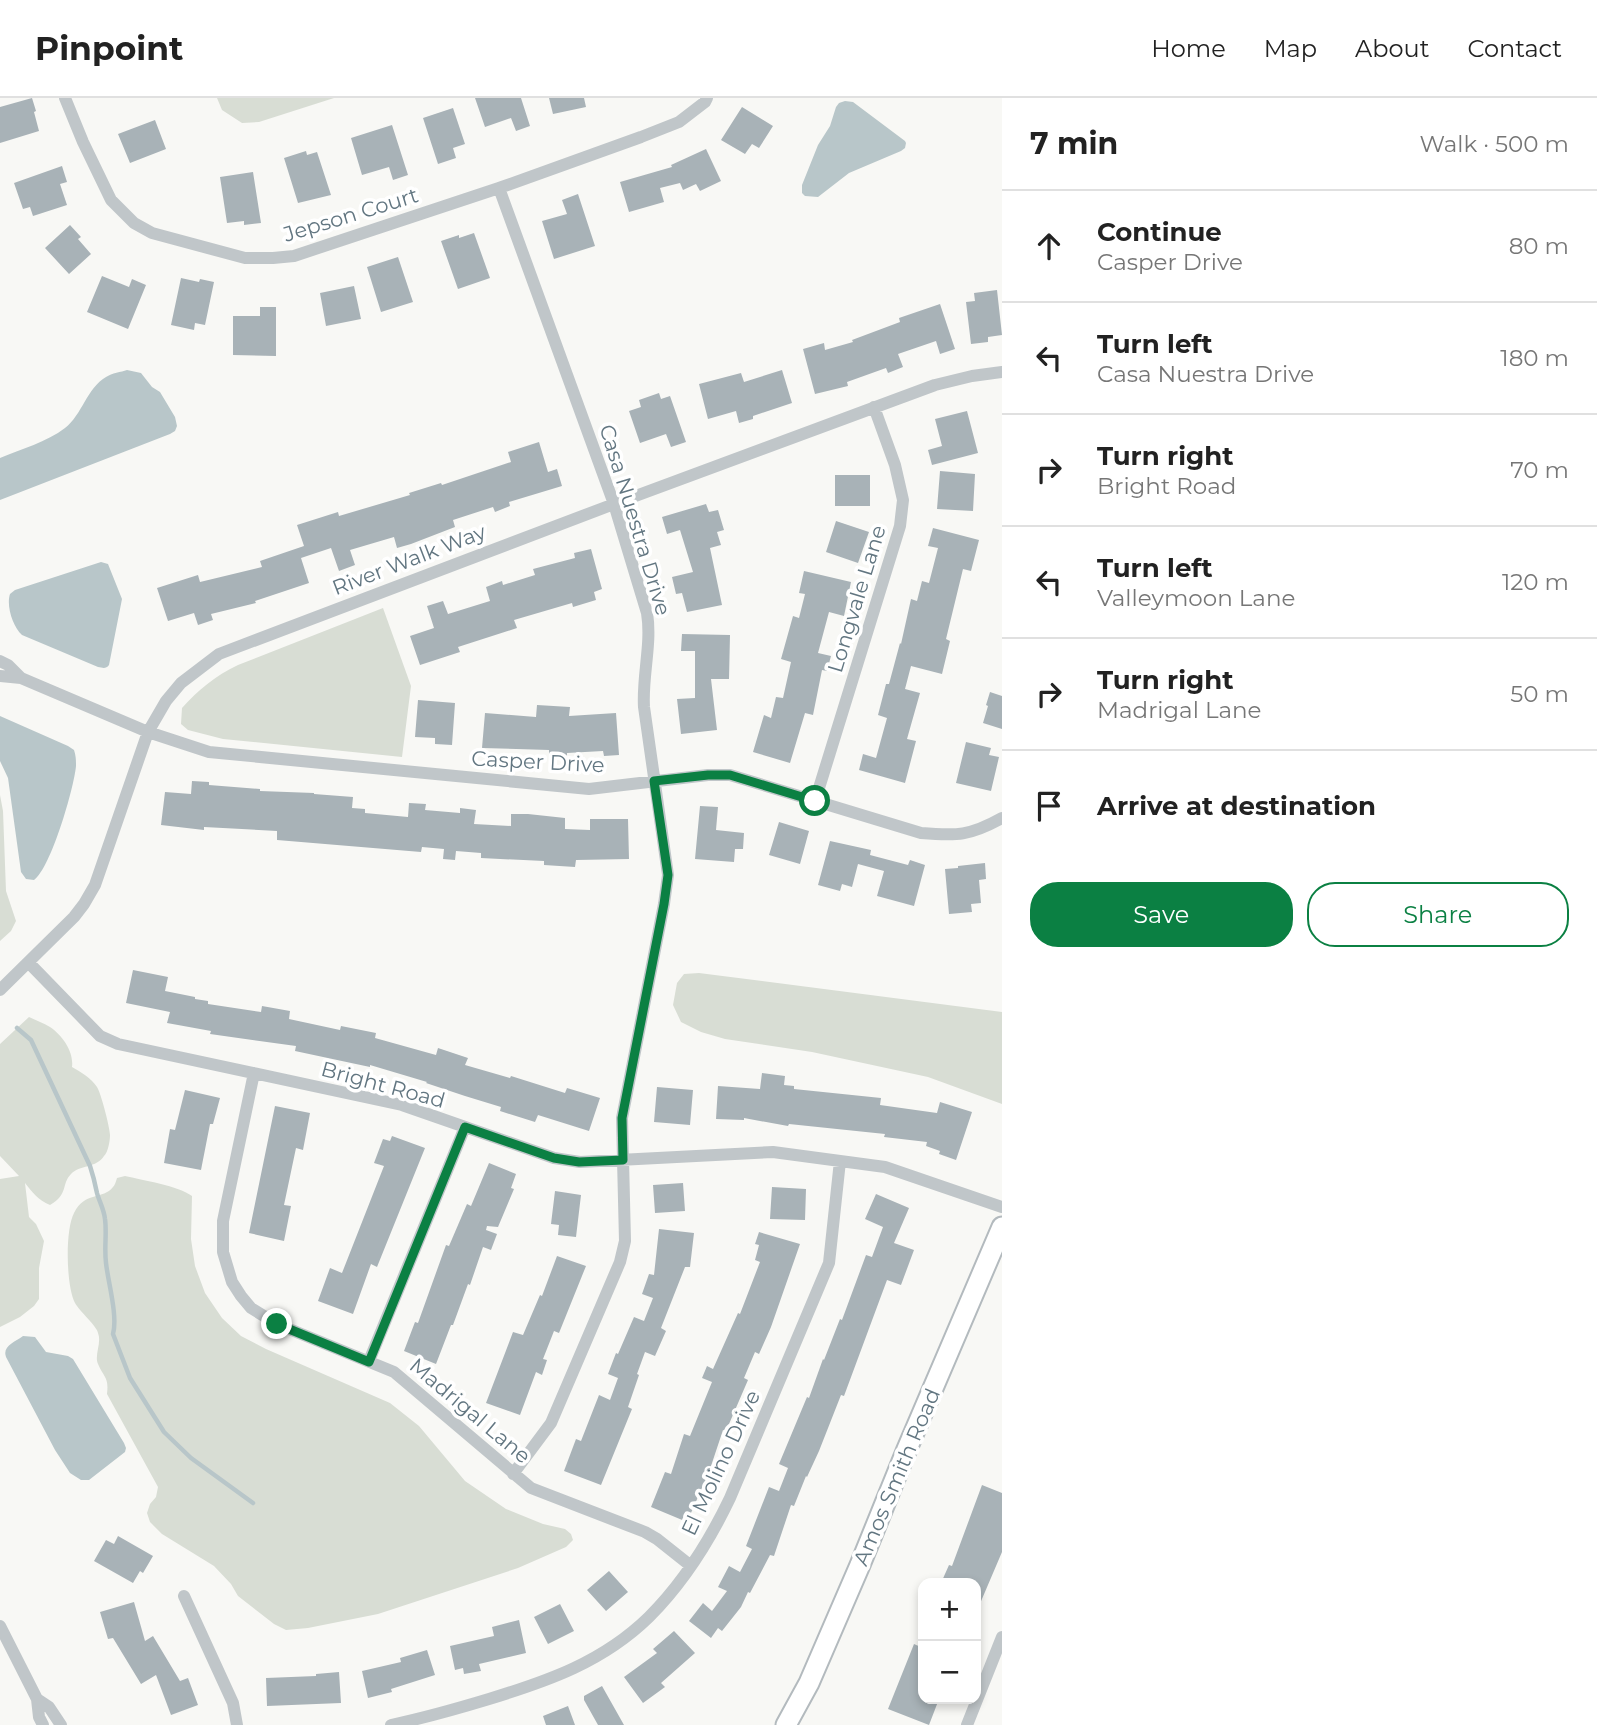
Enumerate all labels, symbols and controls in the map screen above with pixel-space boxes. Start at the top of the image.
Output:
text: Pinpoint [35,28,183,68]
text: Home [1151,34,1226,63]
text: Map [1264,34,1317,63]
text: About [1355,34,1429,63]
text: Contact [1467,34,1562,63]
text: 7 min [1030,125,1118,162]
text: Walk · 500 m [1419,130,1569,158]
street label: Jepson Court [280,182,421,247]
text: Continue [1097,216,1222,248]
icon: ahead [1030,227,1068,265]
text: 80 m [1509,232,1569,260]
text: Casper Drive [1097,248,1243,276]
text: Turn left [1097,328,1213,360]
icon: left [1030,339,1068,377]
text: 180 m [1500,344,1569,372]
text: Casa Nuestra Drive [1097,360,1314,388]
street label: Casa Nuestra Drive [595,421,676,618]
text: Turn right [1097,440,1233,472]
icon: right [1030,451,1068,489]
text: 70 m [1510,456,1569,484]
text: Bright Road [1097,472,1236,500]
street label: River Walk Way [329,519,490,600]
street label: Longvale Lane [822,522,891,676]
text: Turn left [1097,552,1213,584]
icon: left [1030,563,1068,601]
text: 120 m [1502,568,1569,596]
text: Valleymoon Lane [1097,584,1295,612]
text: Turn right [1097,664,1233,696]
icon: right [1030,675,1068,713]
text: 50 m [1510,680,1569,708]
text: Madrigal Lane [1097,696,1261,724]
street label: Casper Drive [471,746,605,777]
route start [799,785,830,816]
icon: arrive [1030,787,1068,825]
text: Arrive at destination [1097,790,1376,822]
button: Save [1030,882,1293,947]
button: Share [1307,882,1569,947]
street label: Bright Road [318,1056,448,1113]
route end [261,1308,292,1339]
street label: Madrigal Lane [405,1353,536,1468]
street label: Amos Smith Road [848,1384,945,1569]
street label: El Molino Drive [676,1386,765,1539]
map controls [918,1578,981,1704]
button: + [918,1578,981,1641]
button: − [918,1641,981,1704]

